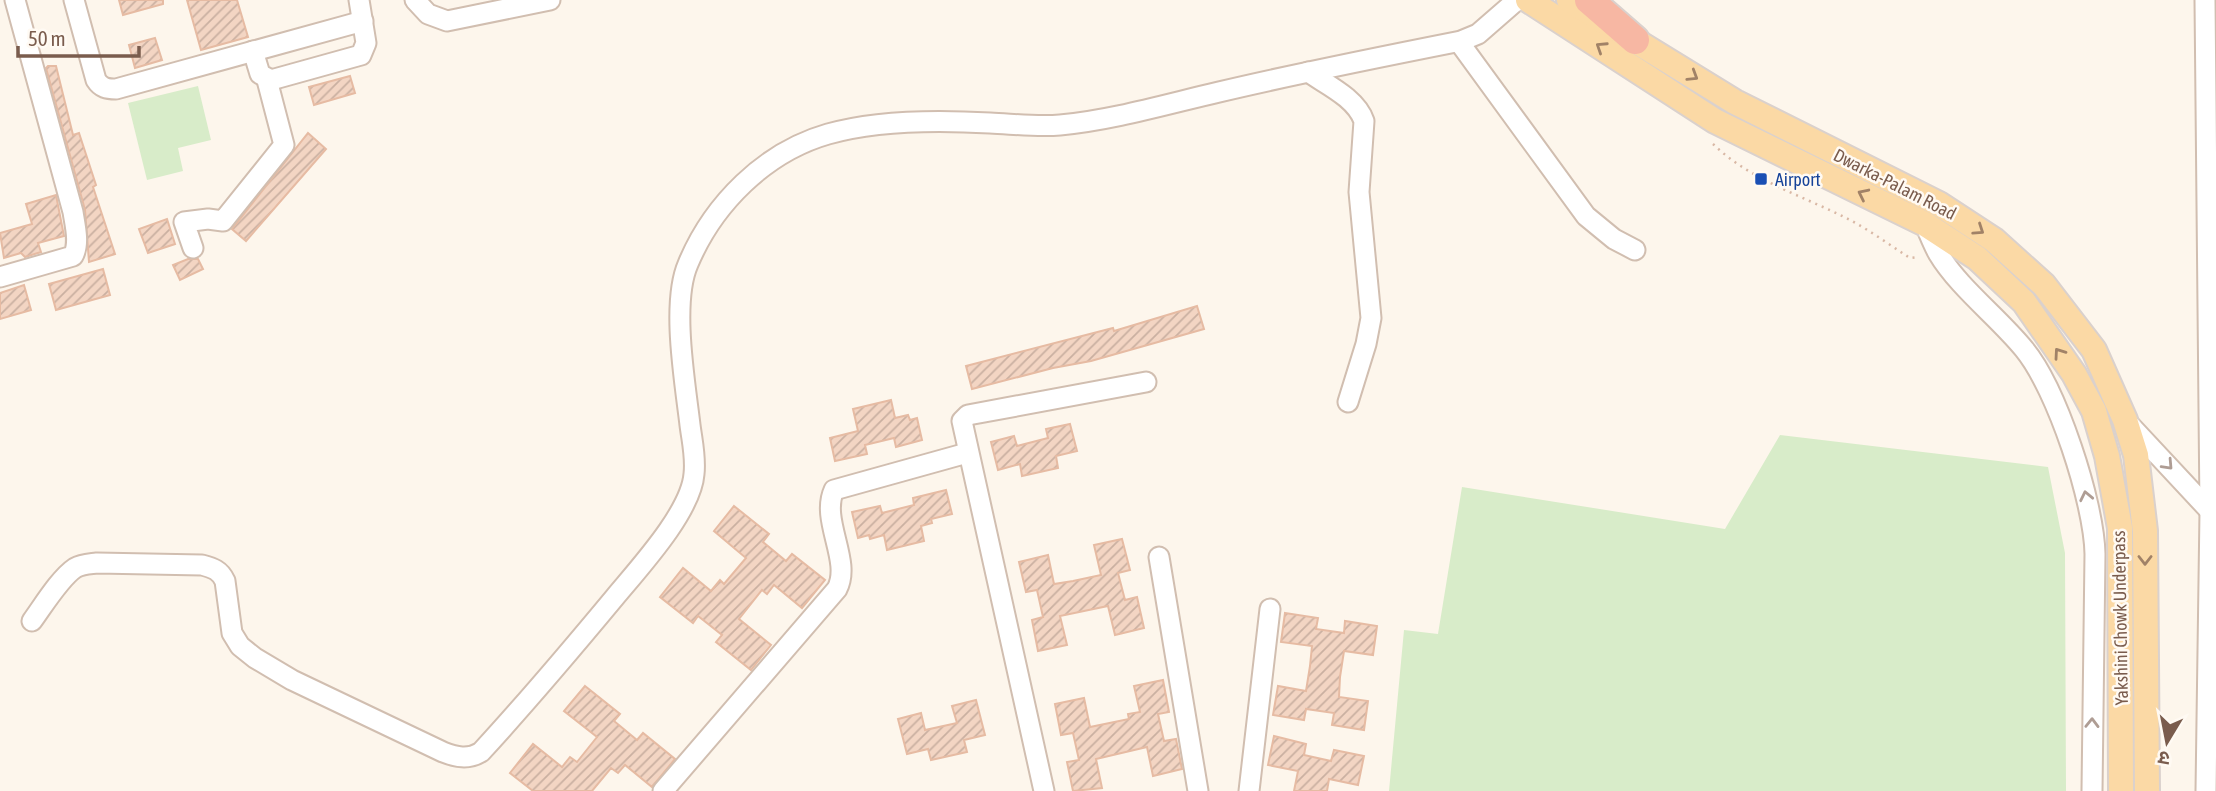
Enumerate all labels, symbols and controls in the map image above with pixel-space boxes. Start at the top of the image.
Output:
scale bar [18,14,138,58]
text: 50 m [28,26,66,50]
one-way arrow [1596,43,1609,56]
one-way arrow [1685,68,1698,81]
street label: Dwarka-Palam Road [1830,144,1960,224]
place label: Airport [1775,169,1821,190]
marker: Airport [1753,171,1769,187]
one-way arrow [1858,188,1870,202]
one-way arrow [1971,222,1984,235]
one-way arrow [2055,348,2067,361]
one-way arrow [2160,457,2173,470]
one-way arrow [2079,490,2094,502]
street label: Yakshini Chowk Underpass [2108,530,2132,706]
one-way arrow [2137,555,2153,565]
north arrow [2132,707,2202,777]
one-way arrow [2085,717,2100,728]
text: उ [2156,747,2171,771]

